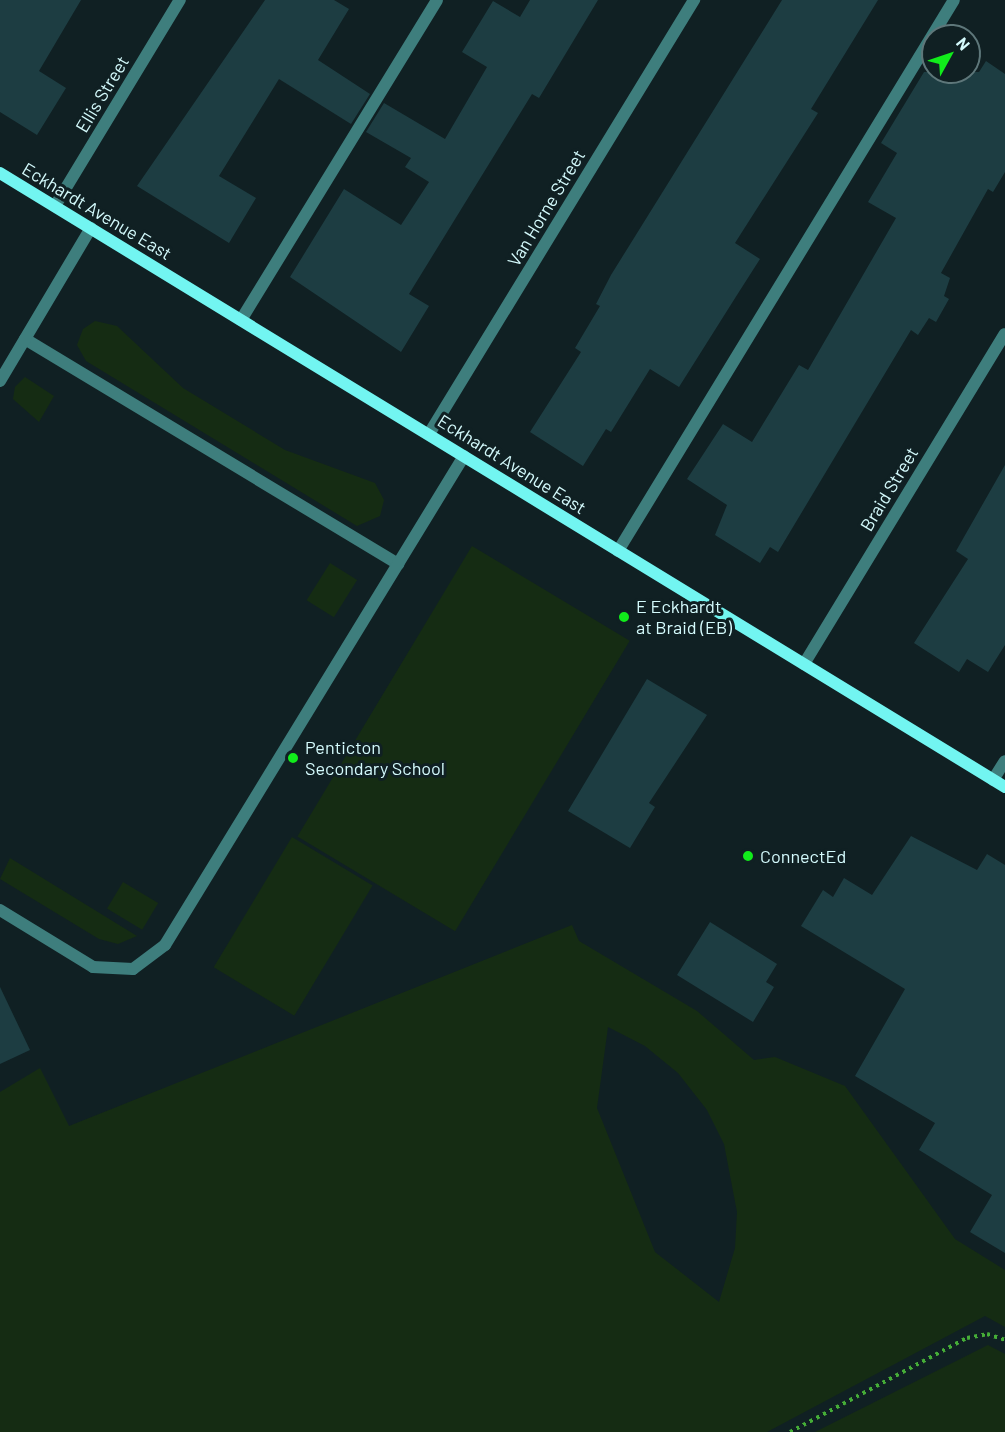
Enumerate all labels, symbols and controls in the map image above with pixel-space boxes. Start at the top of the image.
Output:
north arrow [921,24,981,84]
text: N [953,33,974,54]
street label: Ellis Street [71,52,133,136]
street label: Van Horne Street [503,146,589,270]
street label: Eckhardt Avenue East [18,158,176,264]
street label: Eckhardt Avenue East [434,410,590,518]
street label: Braid Street [855,443,923,535]
place label: E Eckhardt at Braid (EB) [636,596,732,638]
marker: E Eckhardt at Braid (EB) [617,610,631,624]
place label: Penticton Secondary School [305,737,445,780]
marker: Penticton Secondary School [286,751,300,765]
place label: ConnectEd [760,845,846,867]
marker: ConnectEd [741,849,755,863]

